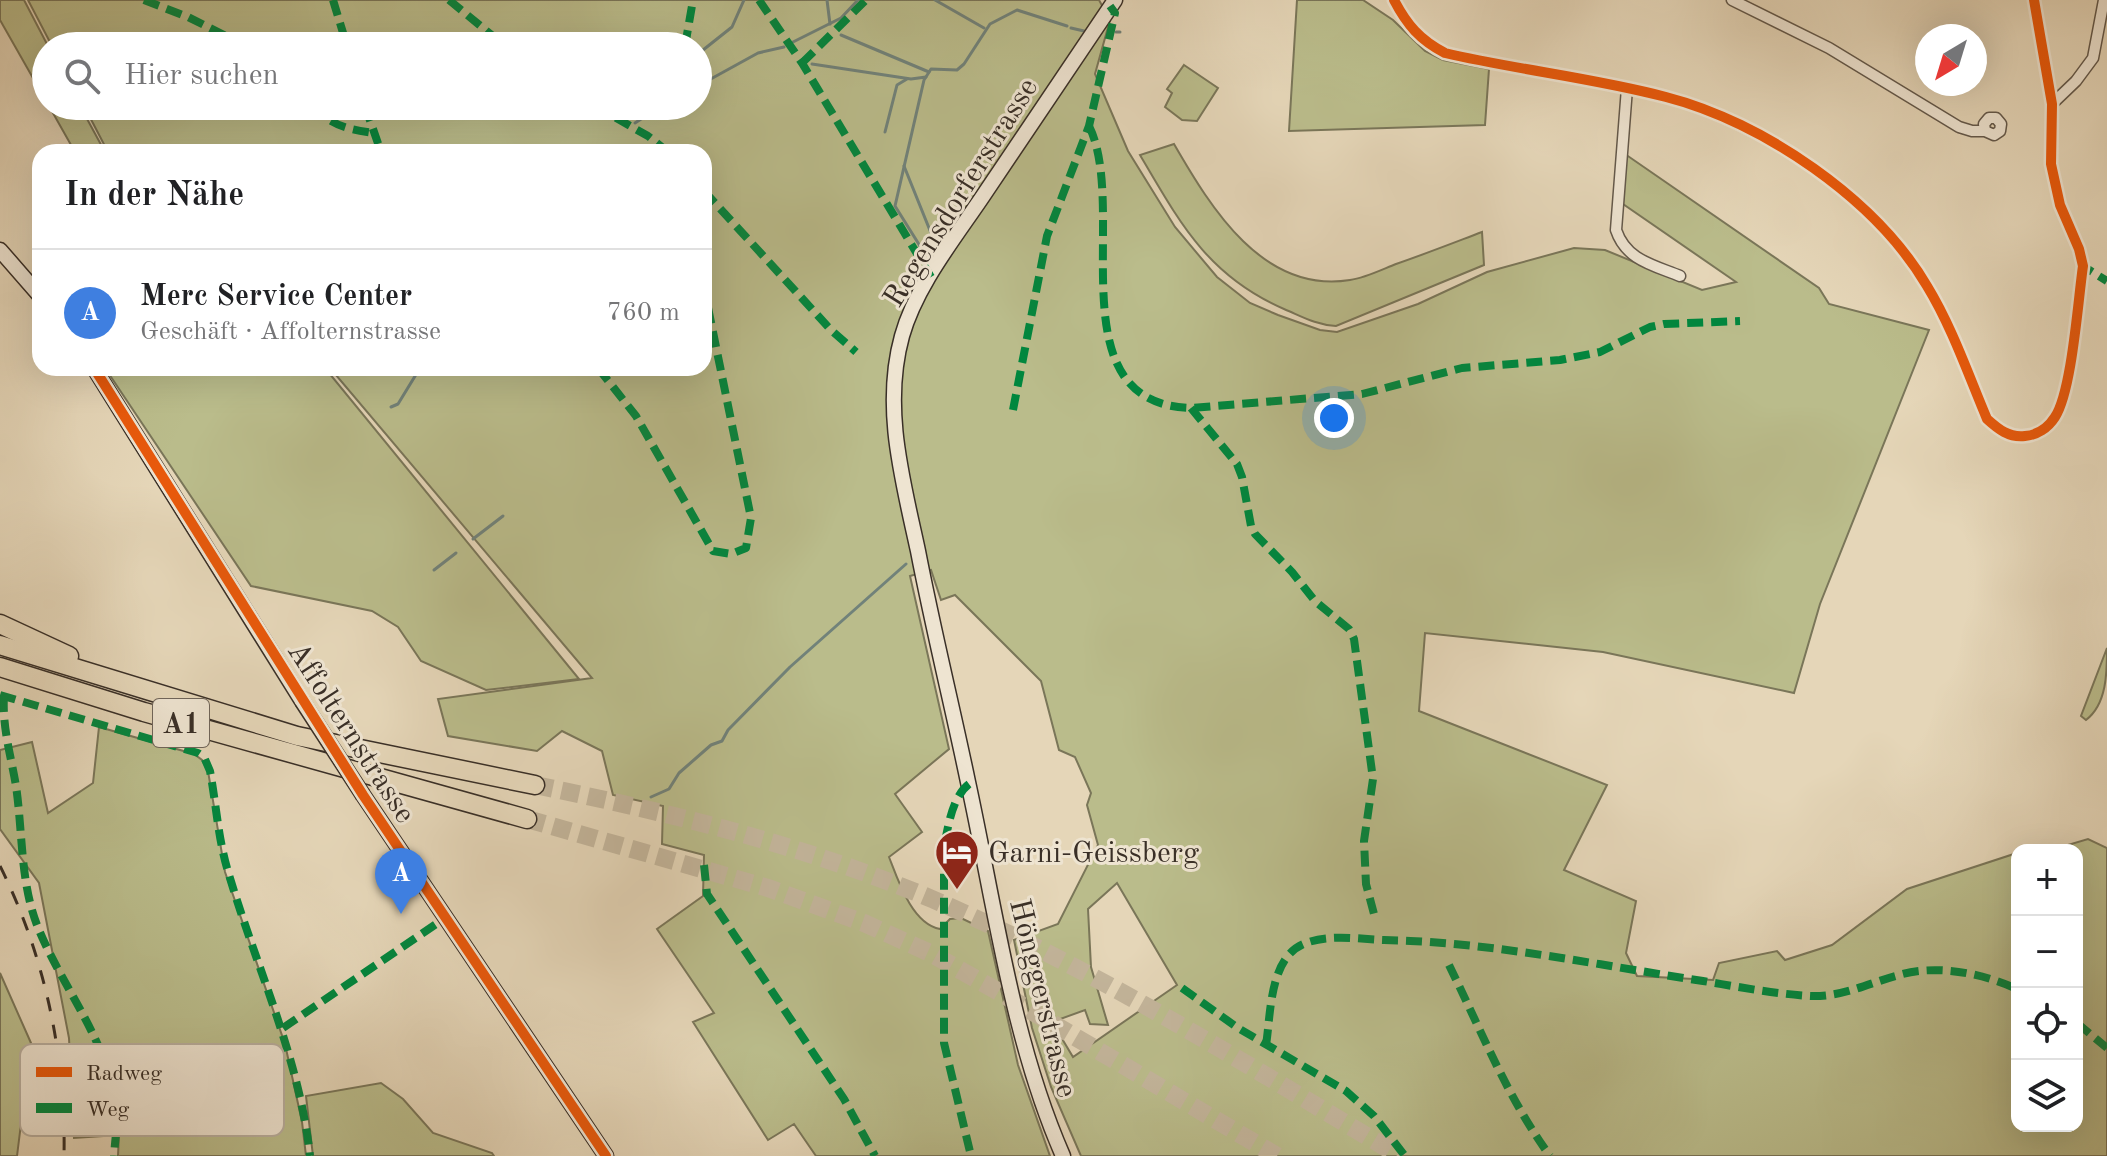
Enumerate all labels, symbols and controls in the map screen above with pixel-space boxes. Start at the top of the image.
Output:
north arrow [1915,24,1987,96]
search box [32,32,712,120]
icon: search [60,54,104,98]
text: Hier suchen [124,61,279,91]
street label: Regensdorferstrasse [879,73,1044,313]
text: In der Nähe [64,179,244,213]
text: Merc Service Center [140,282,412,312]
text: A [80,300,100,326]
text: 760 m [607,300,680,326]
text: Geschäft · Affolternstrasse [140,319,441,345]
your location [1314,398,1354,438]
street label: Affolternstrasse [281,637,420,829]
road number: A1 [153,699,209,747]
hotel icon: Garni-Geissberg [933,828,981,891]
place label: Garni-Geissberg [988,839,1199,869]
map controls [2011,844,2083,1132]
button: + [2011,844,2083,916]
pin: A [375,848,427,914]
street label: Hönggerstrasse [1003,896,1081,1101]
button: − [2011,916,2083,988]
button: locate [2011,988,2083,1060]
legend [20,1044,284,1136]
button: layers [2011,1060,2083,1132]
text: Radweg [86,1063,162,1085]
text: Weg [86,1099,130,1121]

